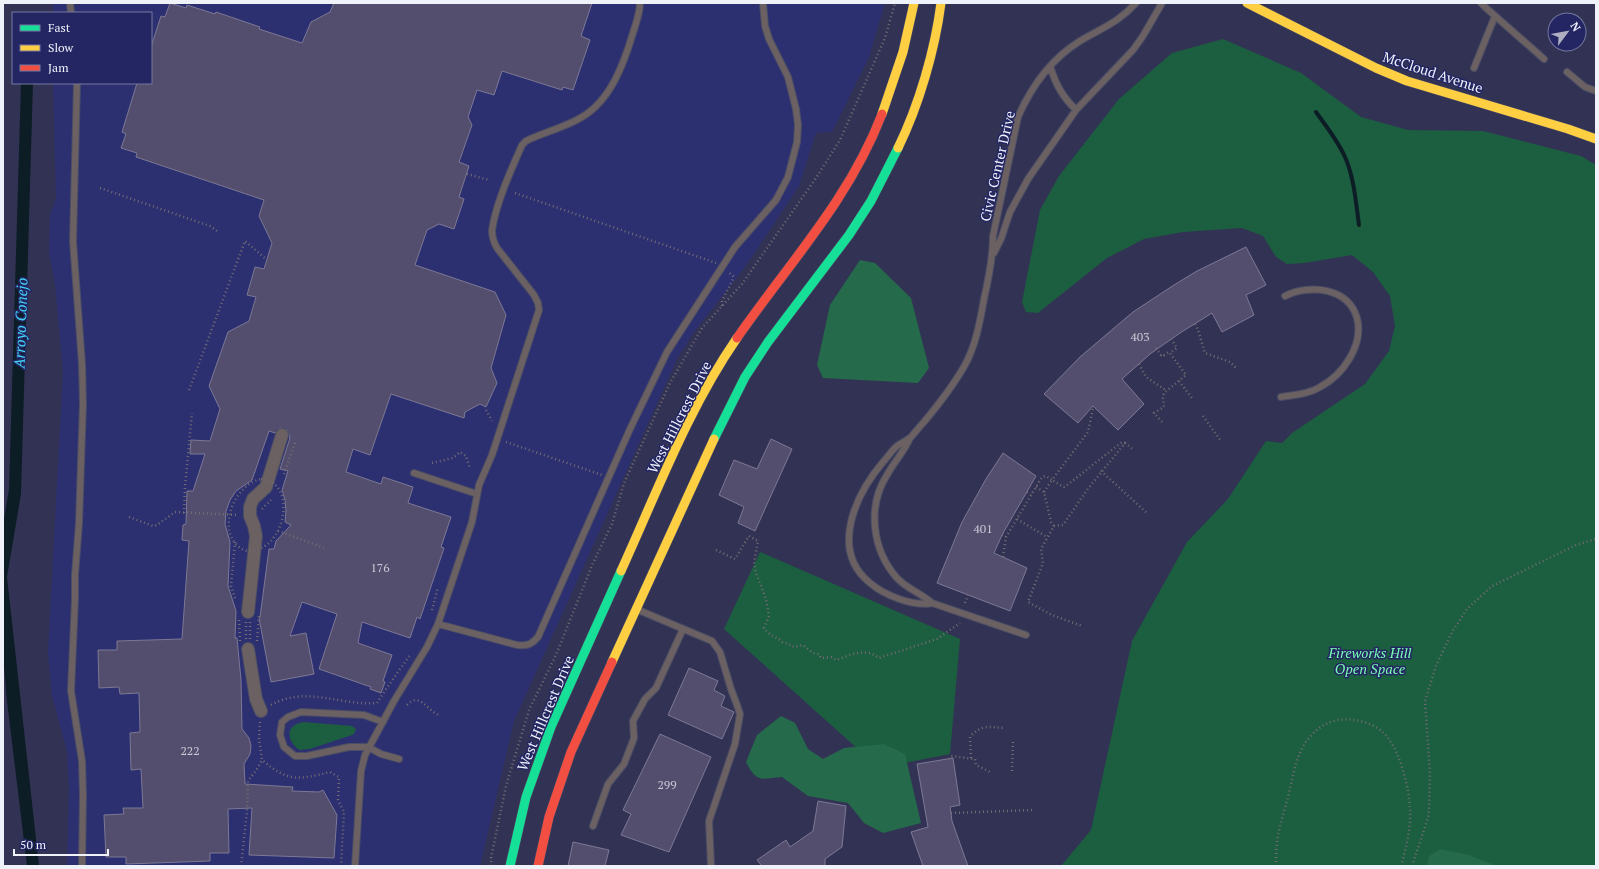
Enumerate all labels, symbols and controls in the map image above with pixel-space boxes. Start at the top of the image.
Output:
legend [12,12,152,84]
north arrow [1547,12,1587,52]
text: N [1567,19,1584,35]
text: Fast [48,20,71,35]
text: Slow [48,40,74,55]
street label: McCloud Avenue [1380,47,1486,97]
text: Jam [48,60,69,75]
street label: Civic Center Drive [975,109,1019,223]
water label: Arroyo Conejo [8,277,32,370]
house number: 403 [1130,329,1150,344]
street label: West Hillcrest Drive [642,358,716,476]
house number: 401 [973,521,993,536]
house number: 176 [370,560,390,575]
park label: Fireworks Hill Open Space [1328,643,1412,678]
street label: West Hillcrest Drive [512,652,578,774]
house number: 222 [180,743,200,758]
house number: 299 [657,777,677,792]
scale bar [14,831,108,857]
text: 50 m [20,837,47,852]

